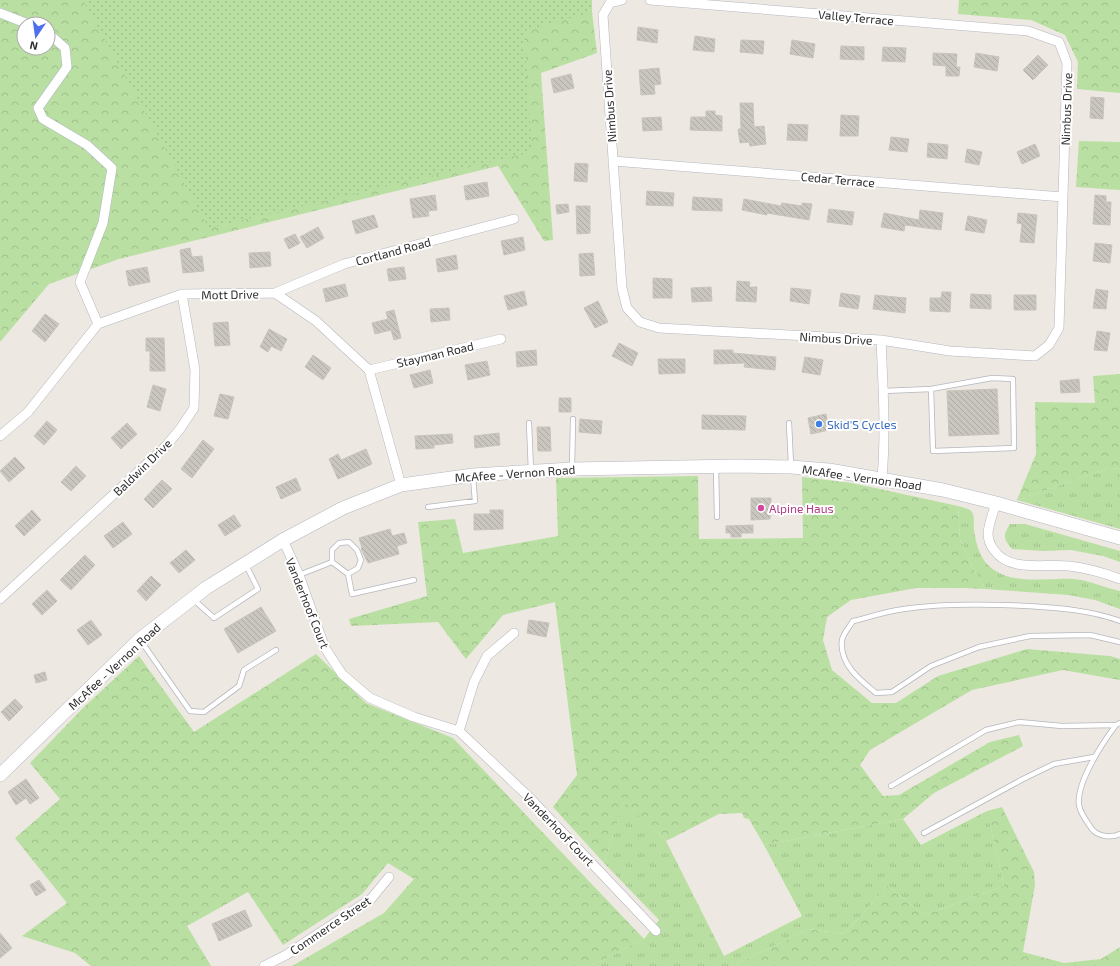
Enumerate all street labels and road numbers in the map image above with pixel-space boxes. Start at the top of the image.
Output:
street label: Valley Terrace [817,7,895,27]
street label: Nimbus Drive [599,69,619,143]
street label: Nimbus Drive [1058,72,1074,146]
street label: Cedar Terrace [800,169,876,189]
street label: Cortland Road [354,234,432,268]
street label: Mott Drive [201,286,259,302]
street label: Nimbus Drive [799,329,873,347]
street label: Stayman Road [395,338,475,370]
street label: Baldwin Drive [110,436,174,498]
street label: McAfee - Vernon Road [454,462,576,484]
street label: McAfee - Vernon Road [801,462,923,492]
street label: Vanderhoof Court [283,556,333,651]
street label: McAfee - Vernon Road [65,620,163,712]
street label: Vanderhoof Court [521,790,598,869]
street label: Commerce Street [287,893,373,957]

